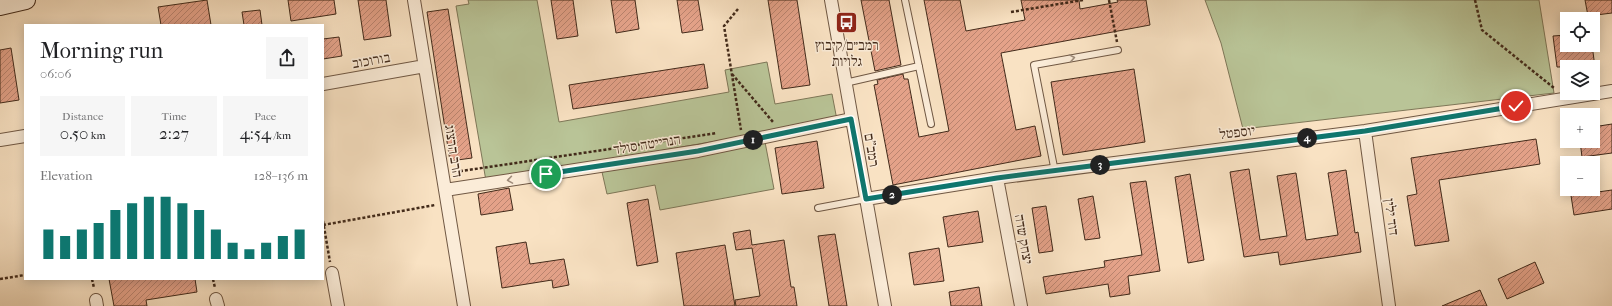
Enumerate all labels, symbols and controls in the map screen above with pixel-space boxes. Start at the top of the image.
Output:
bus stop icon: רמב״ם/קיבוץ גלויות [834,10,860,36]
map controls [1560,12,1600,196]
button: locate [1560,12,1600,52]
button: share [266,37,308,79]
place label: רמב״ם/קיבוץ גלויות [815,37,879,70]
text: Morning run [40,38,163,64]
street label: בורוכוב [351,49,392,72]
one-way arrow [1069,55,1075,63]
button: layers [1560,60,1600,100]
text: 06:06 [40,66,72,81]
pin [1499,89,1533,123]
icon: check [1505,95,1527,117]
button: + [1560,108,1600,148]
text: Distance [62,110,103,123]
text: Time [161,110,186,123]
text: Pace [254,110,276,123]
street label: יוספטל [1218,122,1256,143]
text: 0.50 [60,123,88,143]
text: 2:27 [159,123,189,143]
text: 4:54 [240,123,271,143]
street label: הרב הרצוג [441,123,466,179]
pin: 4 [1297,128,1317,148]
text: km [88,129,106,142]
text: /km [271,129,291,142]
pin: 1 [743,130,763,150]
street label: הנרייטה סולד [612,131,682,158]
text: 4 [1304,131,1310,144]
street label: רמב"ם [860,132,883,168]
text: 1 [751,133,755,146]
pin: 3 [1090,155,1110,175]
button: − [1560,156,1600,196]
pin [529,157,563,191]
text: 3 [1098,158,1102,171]
icon: arrive [535,163,557,185]
text: Elevation [40,168,93,183]
text: 128–136 m [254,168,308,183]
one-way arrow [507,175,513,184]
pin: 2 [882,185,902,205]
text: 2 [889,188,895,201]
street label: דוד ילין [1381,197,1403,237]
street label: יצחק שדה [1011,213,1036,266]

